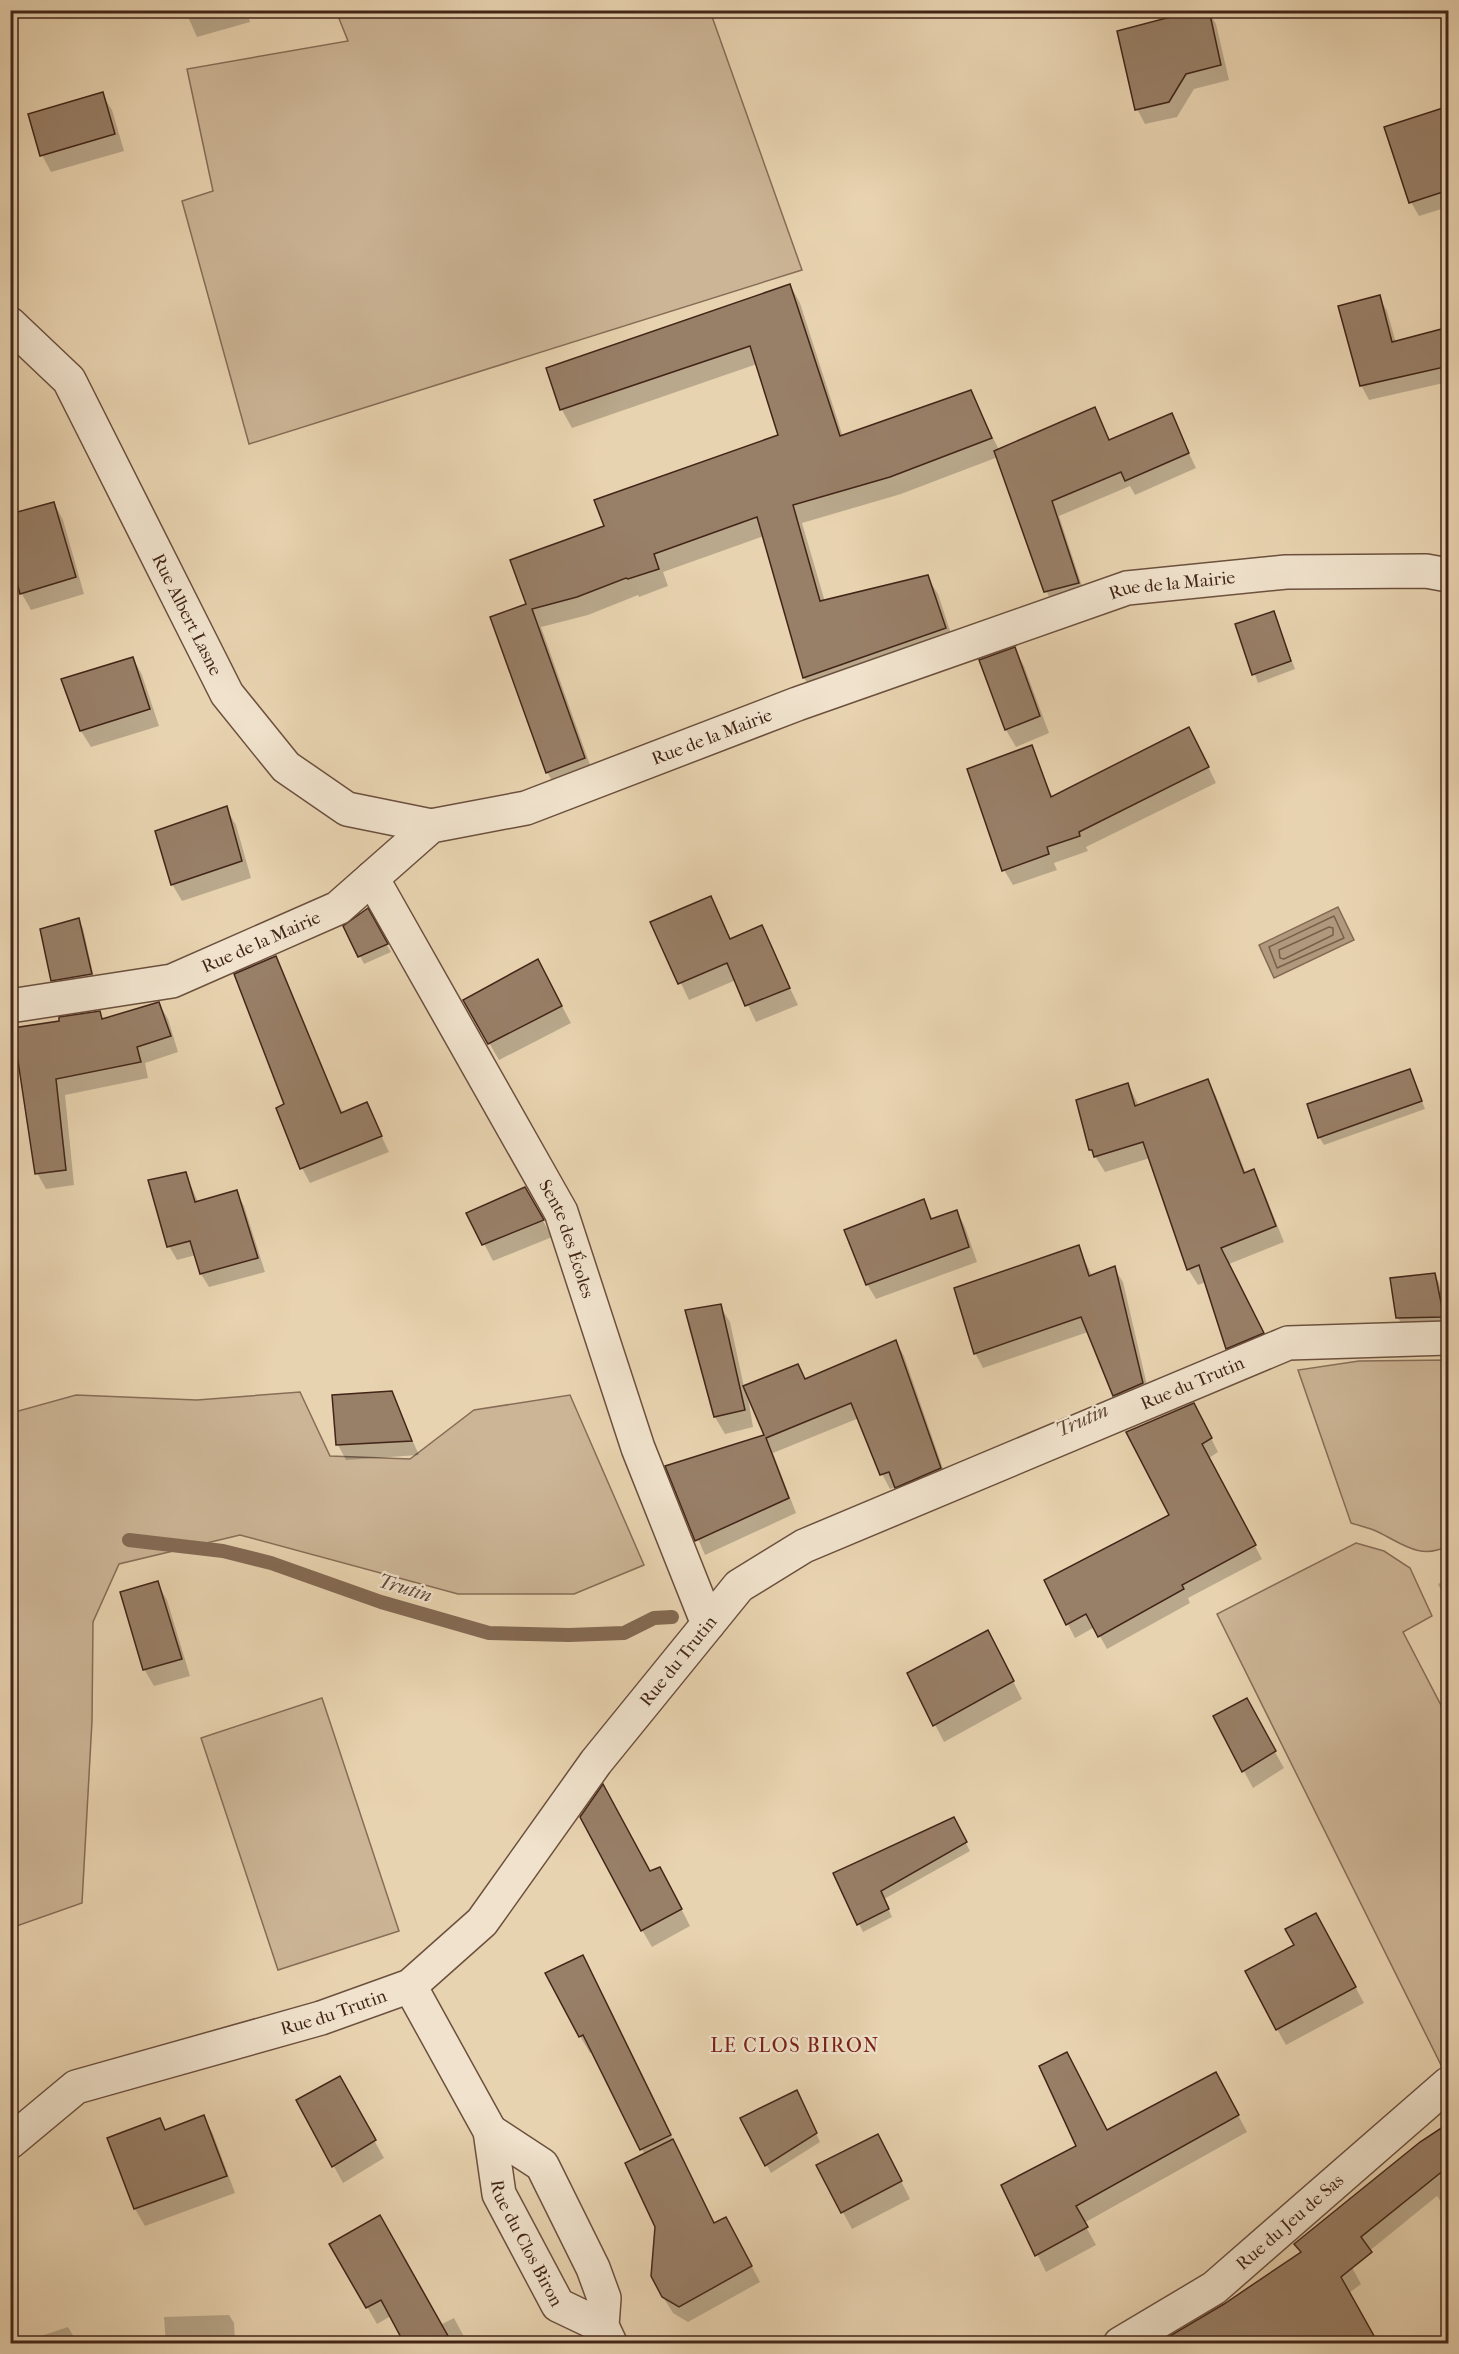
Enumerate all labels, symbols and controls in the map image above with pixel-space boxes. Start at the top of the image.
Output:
street label: Rue Albert Lasne [148,550,227,679]
street label: Rue de la Mairie [1106,567,1236,604]
street label: Rue de la Mairie [649,704,775,769]
street label: Rue de la Mairie [198,907,323,977]
street label: Sente des Écoles [534,1176,599,1301]
street label: Rue du Trutin [1137,1352,1248,1414]
water label: Trutin [1052,1398,1112,1442]
water label: Trutin [375,1569,435,1607]
street label: Rue du Trutin [635,1611,721,1710]
street label: Rue du Trutin [278,1985,390,2039]
district label: LE CLOS BIRON [710,2034,880,2057]
street label: Rue du Jeu de Sas [1232,2169,1348,2274]
street label: Rue du Clos Biron [487,2178,568,2311]

